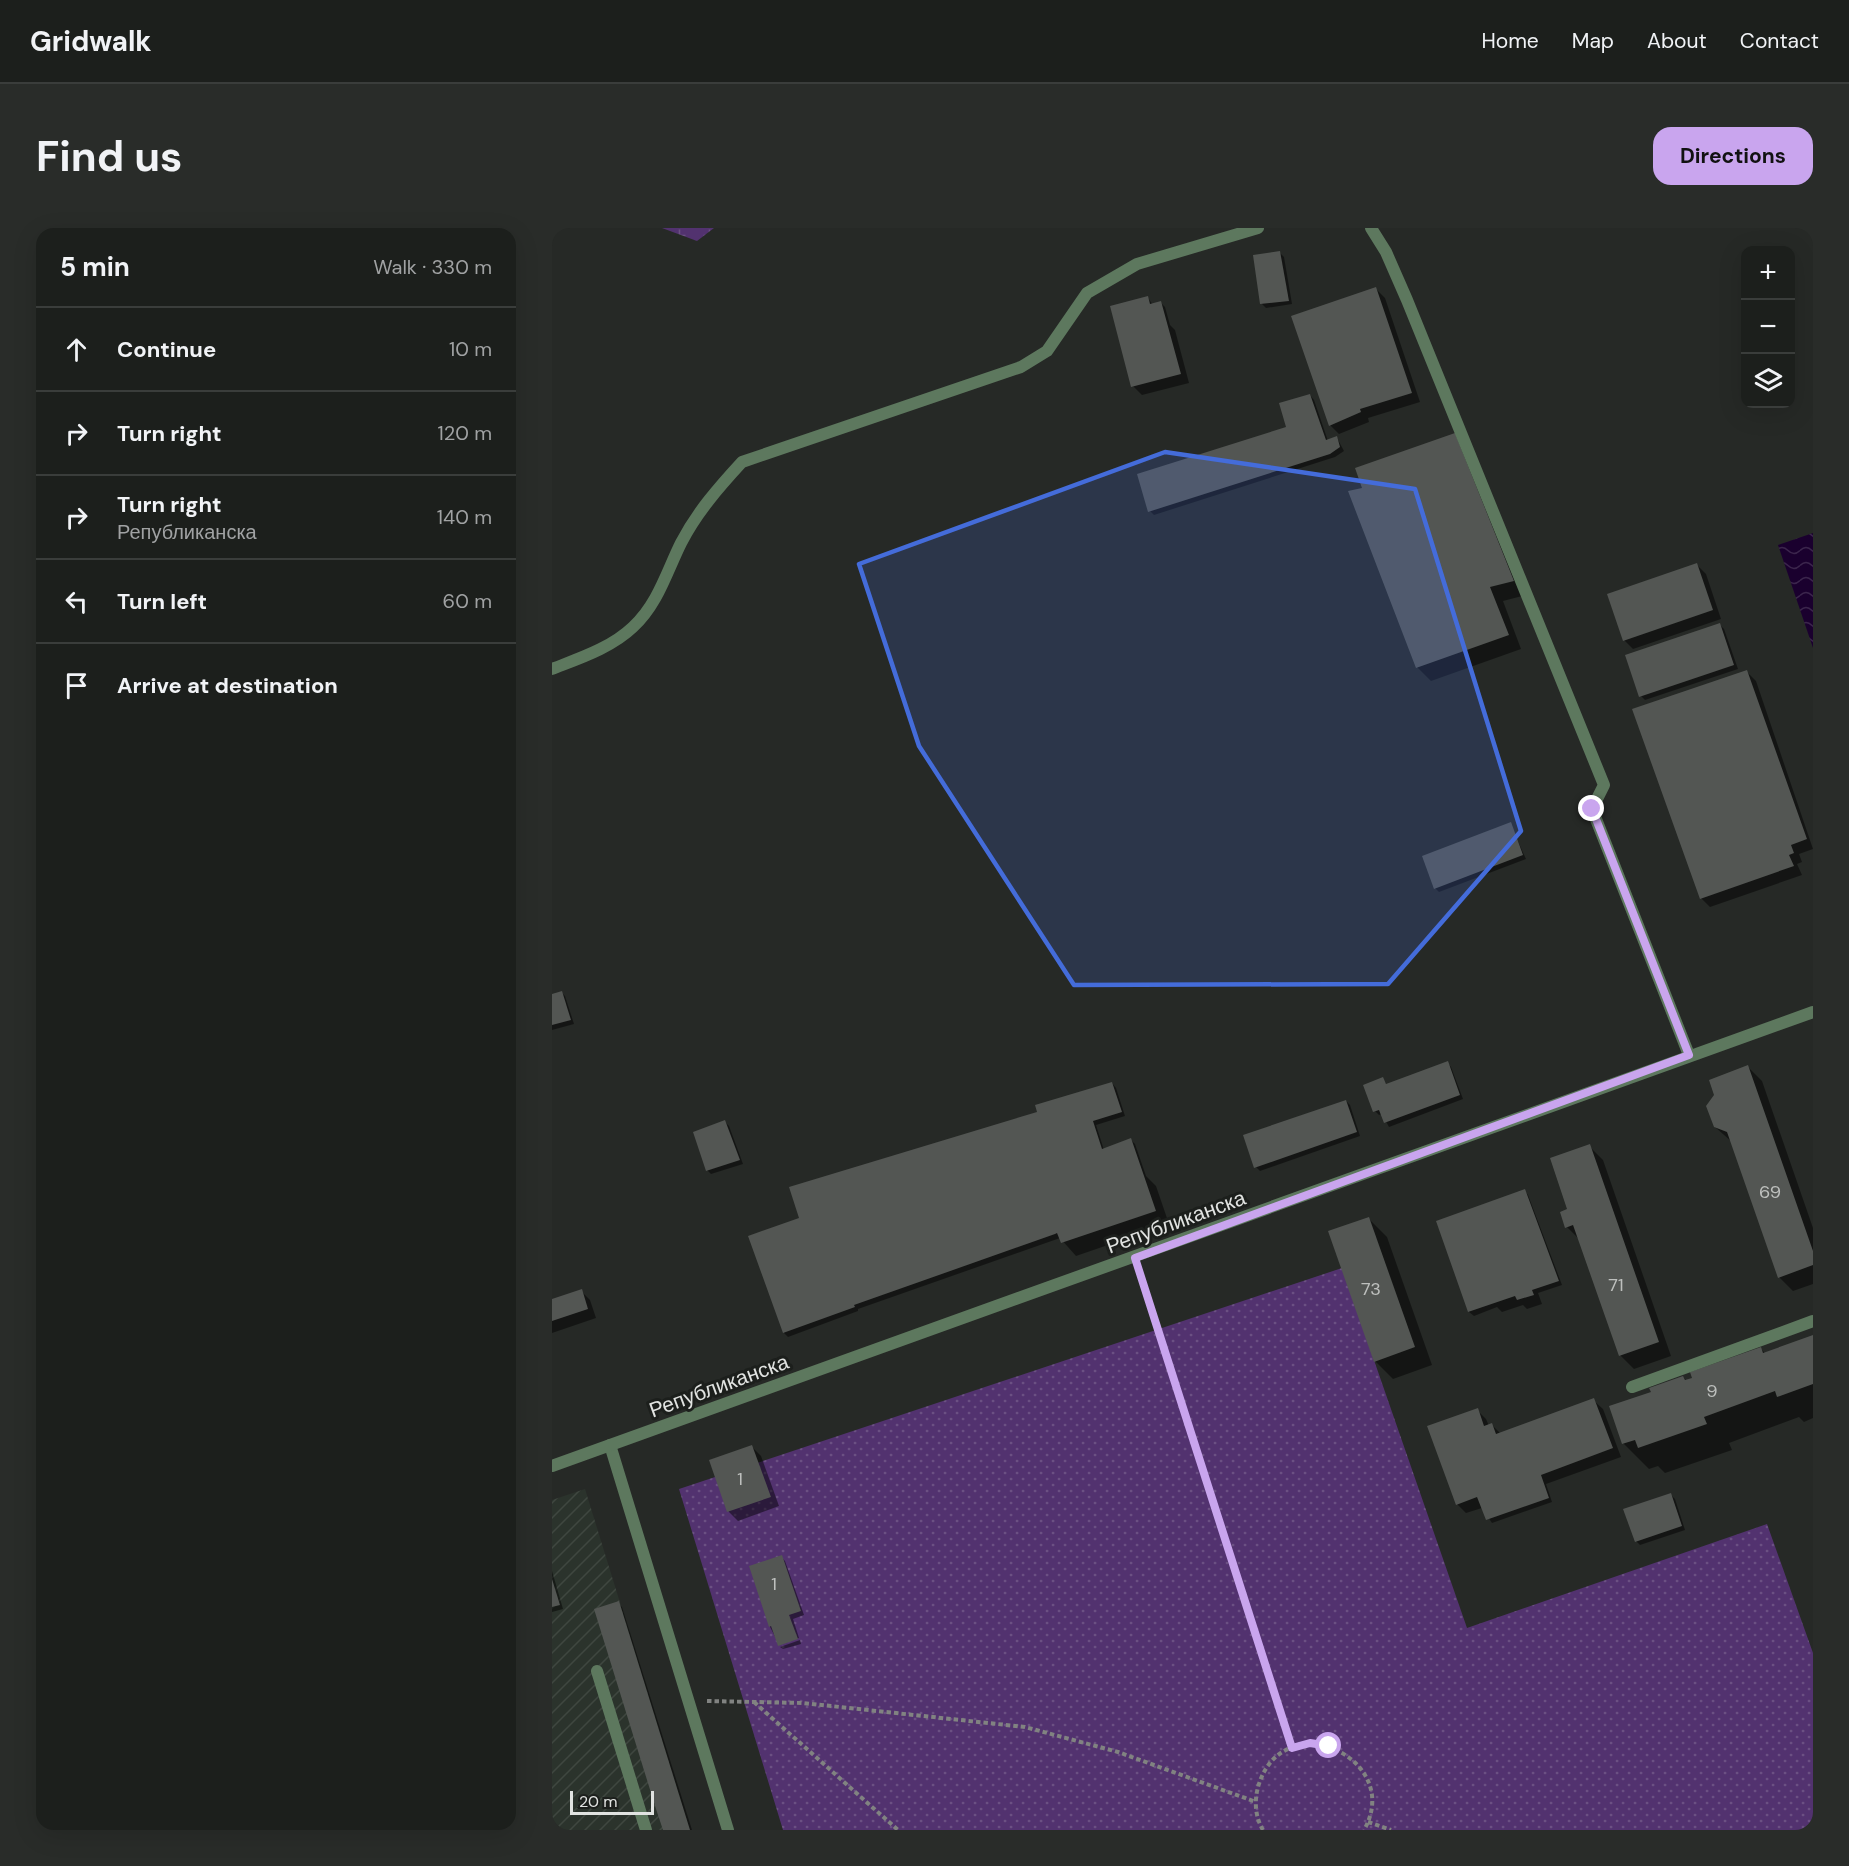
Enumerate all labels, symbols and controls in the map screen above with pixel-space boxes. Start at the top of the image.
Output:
text: Gridwalk [30,23,152,60]
text: Home [1481,27,1539,55]
text: Map [1572,27,1614,55]
text: About [1647,27,1707,55]
text: Contact [1740,27,1819,55]
button: Directions [1653,127,1813,185]
text: Find us [36,129,182,184]
map controls [1741,246,1795,408]
button: + [1741,246,1795,300]
text: 5 min [60,250,130,284]
text: Walk · 330 m [373,254,492,280]
button: − [1741,300,1795,354]
icon: ahead [60,333,93,366]
text: Continue [117,335,216,364]
text: 10 m [449,336,492,362]
button: layers [1741,354,1795,408]
icon: right [60,417,93,450]
text: Turn right [117,419,222,448]
text: 120 m [438,420,492,446]
text: Turn right [117,490,222,519]
icon: right [60,501,93,534]
text: 140 m [437,504,492,530]
text: Републиканска [117,519,257,545]
icon: left [60,585,93,618]
text: Turn left [117,587,207,616]
text: 60 m [443,588,492,614]
icon: arrive [60,669,93,702]
text: Arrive at destination [117,671,338,700]
route end [1578,795,1604,821]
house number: 69 [1759,1180,1781,1204]
street label: Републиканска [1102,1184,1250,1260]
house number: 71 [1608,1273,1624,1297]
house number: 73 [1361,1277,1381,1301]
street label: Републиканска [645,1348,793,1424]
house number: 9 [1706,1379,1718,1403]
house number: 1 [737,1467,743,1491]
house number: 1 [771,1572,777,1596]
route start [1315,1732,1341,1758]
scale bar [570,1788,654,1816]
text: 20 m [579,1791,618,1812]

